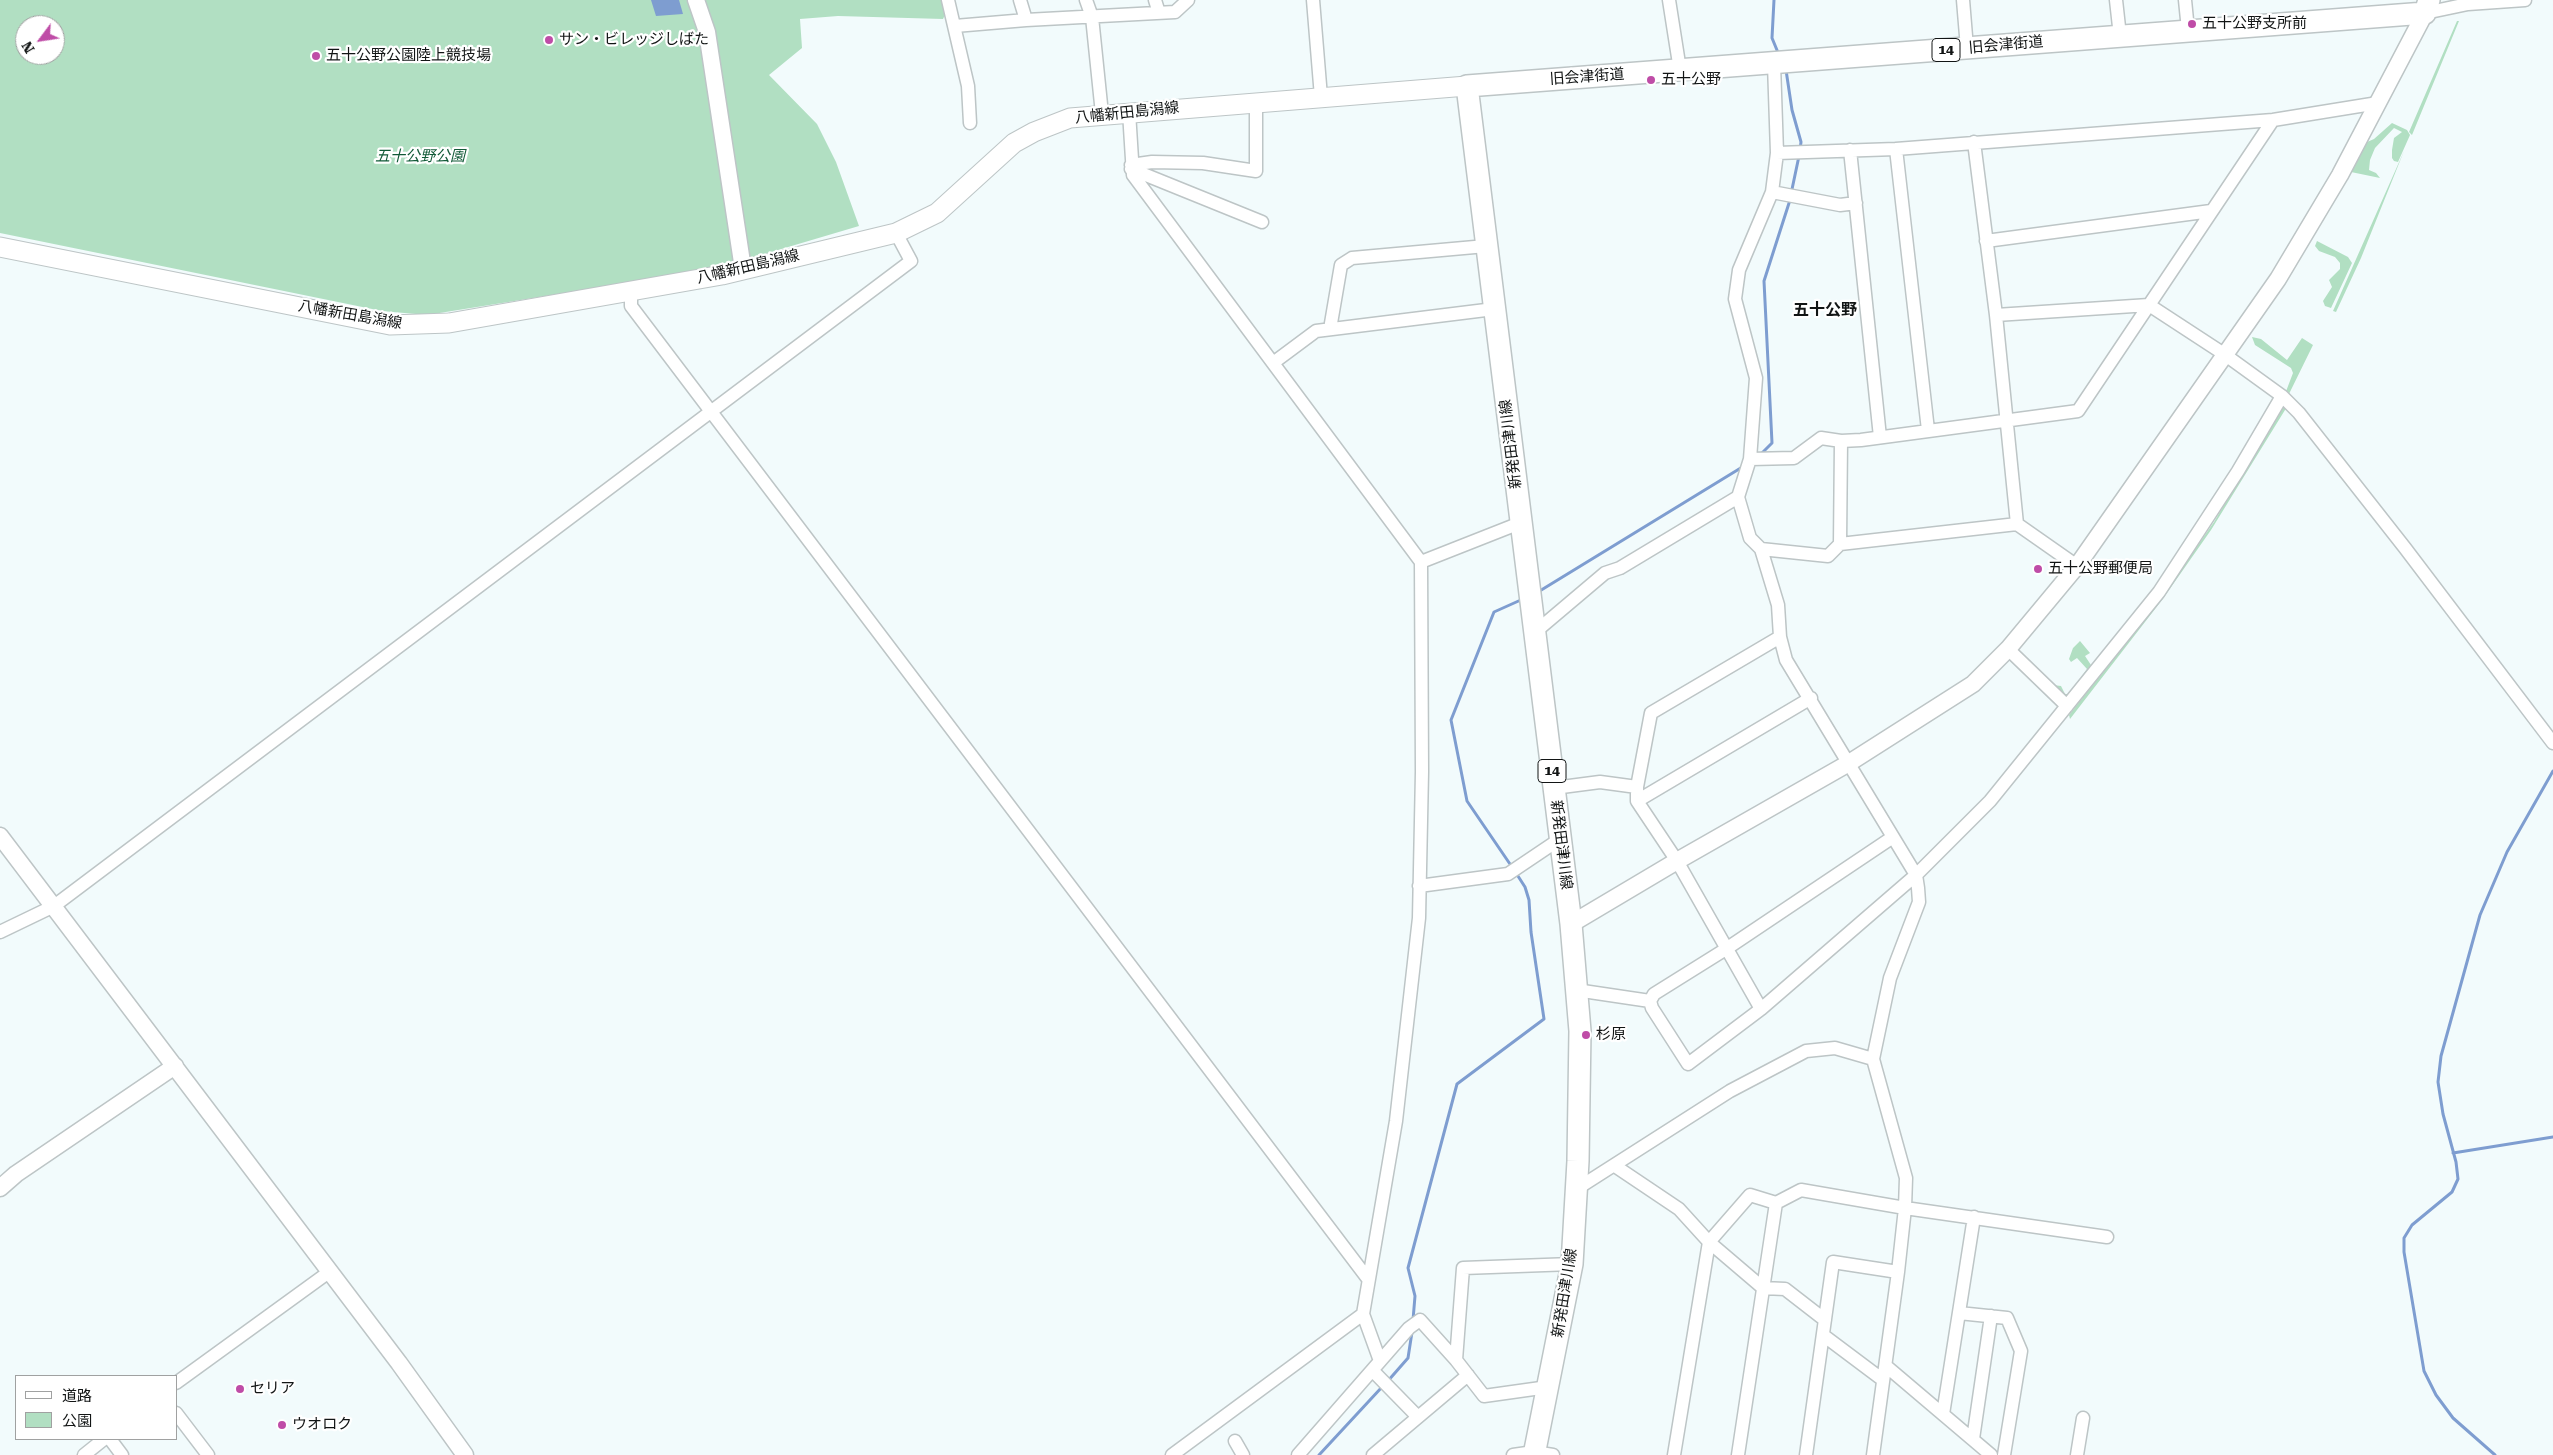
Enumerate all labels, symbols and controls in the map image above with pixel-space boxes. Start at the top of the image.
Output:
north arrow [15,15,65,65]
place label: 五十公野支所前 [2202,15,2307,33]
marker: 五十公野支所前 [2186,18,2198,30]
place label: サン・ビレッジしばた [559,31,709,49]
street label: 旧会津街道 [1968,33,2044,57]
marker: サン・ビレッジしばた [543,34,555,46]
text: N [18,38,38,56]
road number: 14 [1932,38,1960,62]
place label: 五十公野公園陸上競技場 [326,47,491,65]
marker: 五十公野公園陸上競技場 [310,50,322,62]
street label: 旧会津街道 [1549,65,1625,89]
place label: 五十公野 [1661,71,1721,89]
marker: 五十公野 [1645,74,1657,86]
street label: 八幡新田島潟線 [1074,99,1180,127]
park label: 五十公野公園 [375,148,465,166]
street label: 八幡新田島潟線 [695,246,801,288]
street label: 八幡新田島潟線 [297,297,403,333]
district label: 五十公野 [1793,300,1857,320]
street label: 新発田津川線 [1497,398,1525,490]
place label: 五十公野郵便局 [2048,560,2153,578]
marker: 五十公野郵便局 [2032,563,2044,575]
road number: 14 [1538,759,1566,782]
street label: 新発田津川線 [1547,799,1575,891]
place label: 杉原 [1596,1026,1626,1044]
marker: 杉原 [1580,1029,1592,1041]
street label: 新発田津川線 [1549,1247,1581,1339]
legend [15,1375,178,1440]
place label: セリア [250,1380,295,1398]
marker: セリア [234,1383,246,1395]
text: 道路 [62,1387,92,1405]
text: 公園 [62,1412,92,1430]
place label: ウオロク [292,1416,352,1434]
marker: ウオロク [276,1419,288,1431]

